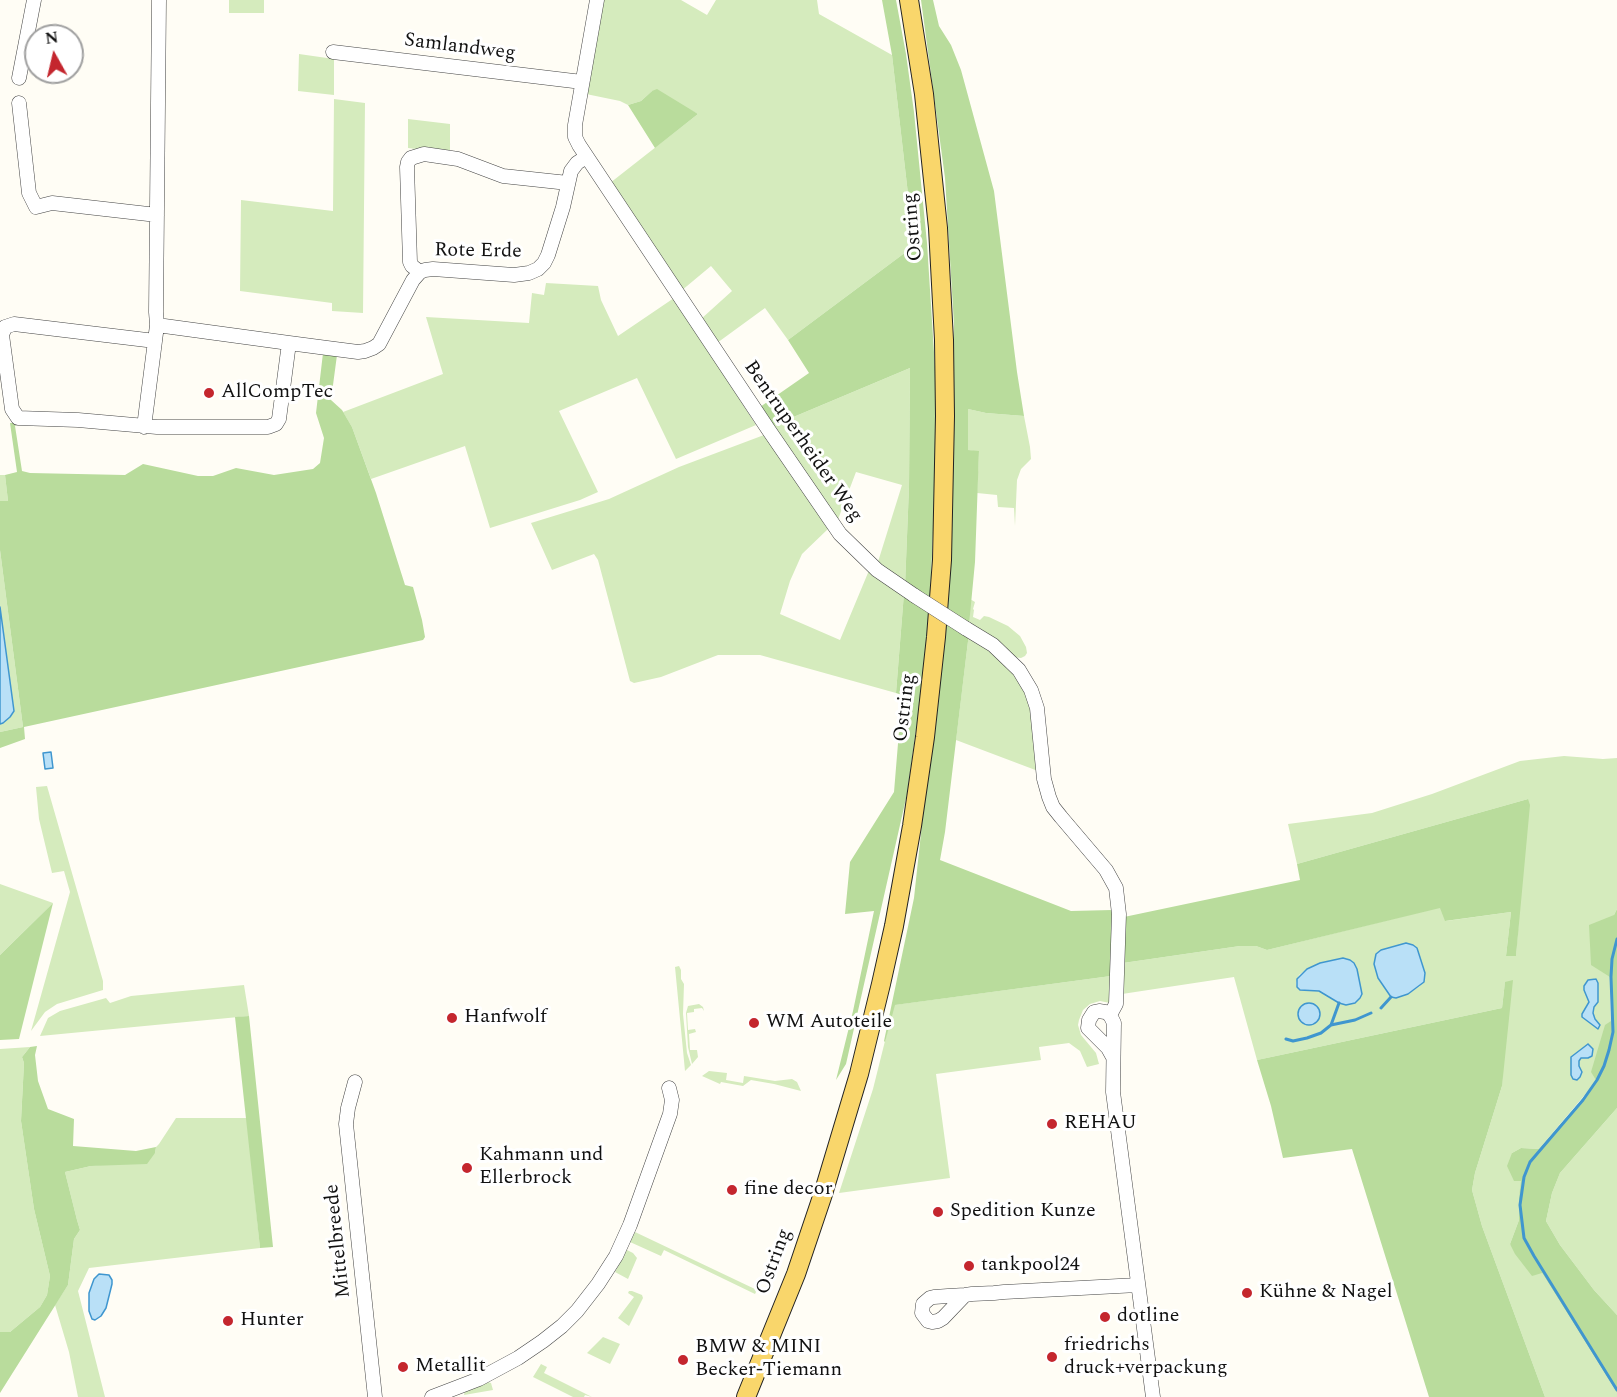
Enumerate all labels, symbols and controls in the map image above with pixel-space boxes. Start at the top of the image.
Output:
north arrow [24,24,84,84]
text: N [44,25,60,51]
street label: Samlandweg [403,29,517,67]
street label: Ostring [899,192,929,262]
street label: Rote Erde [434,239,522,265]
street label: Bentruperheider Weg [737,357,867,527]
place label: AllCompTec [221,381,333,405]
marker: AllCompTec [202,386,216,400]
street label: Ostring [890,673,922,743]
place label: Hanfwolf [464,1006,547,1030]
marker: Hanfwolf [445,1011,459,1025]
place label: WM Autoteile [766,1011,892,1035]
marker: WM Autoteile [747,1016,761,1030]
place label: REHAU [1064,1112,1137,1136]
marker: REHAU [1045,1117,1059,1131]
place label: Kahmann und Ellerbrock [479,1144,603,1191]
marker: Kahmann und Ellerbrock [460,1161,474,1175]
place label: fine decor [744,1178,833,1202]
street label: Mittelbreede [321,1183,357,1299]
marker: fine decor [725,1183,739,1197]
place label: Spedition Kunze [950,1200,1096,1224]
marker: Spedition Kunze [931,1205,945,1219]
street label: Ostring [752,1226,798,1298]
place label: tankpool24 [981,1254,1080,1278]
marker: tankpool24 [962,1259,976,1273]
place label: Kühne & Nagel [1259,1281,1393,1305]
marker: Kühne & Nagel [1240,1286,1254,1300]
place label: dotline [1117,1305,1180,1329]
place label: Hunter [240,1309,304,1333]
marker: dotline [1098,1310,1112,1324]
marker: Hunter [221,1314,235,1328]
place label: friedrichs druck+verpackung [1064,1334,1228,1381]
place label: BMW & MINI Becker-Tiemann [695,1336,842,1383]
marker: friedrichs druck+verpackung [1045,1350,1059,1364]
marker: BMW & MINI Becker-Tiemann [676,1353,690,1367]
place label: Metallit [415,1355,486,1379]
marker: Metallit [396,1360,410,1374]

